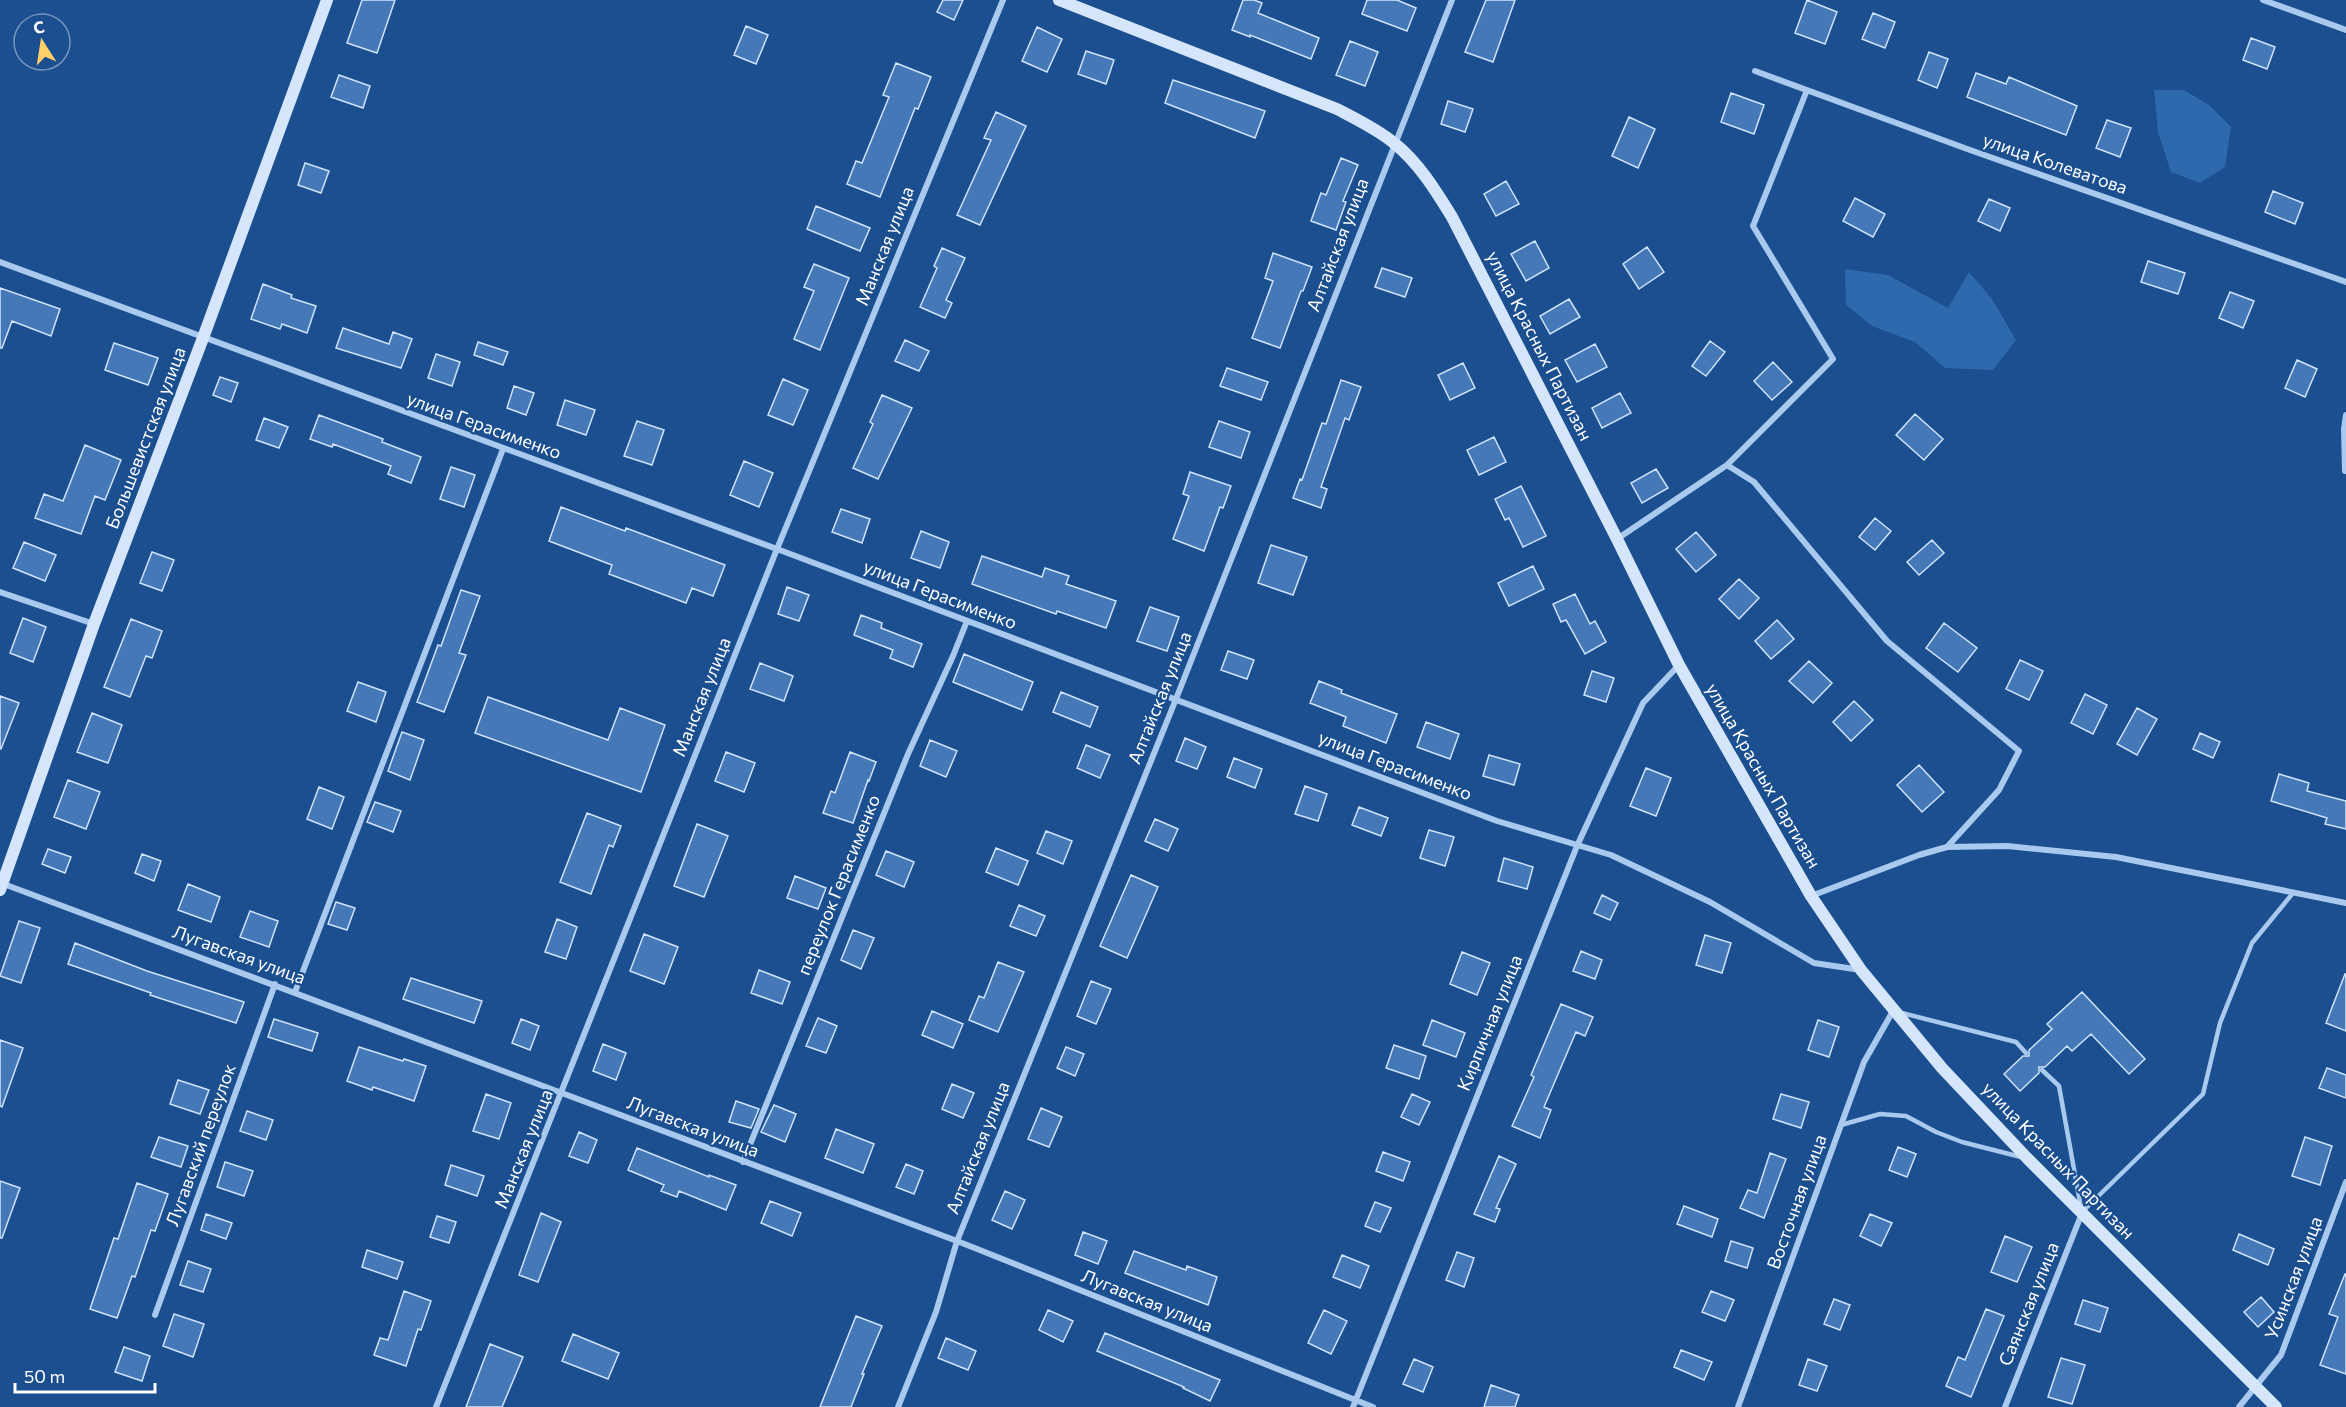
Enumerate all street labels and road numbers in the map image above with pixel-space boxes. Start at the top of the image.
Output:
street label: улица Колеватова [1980,128,2131,198]
street label: Алтайская улица [1302,175,1373,314]
street label: Манская улица [850,183,918,308]
street label: улица Красных Партизан [1482,247,1597,444]
street label: Большевистская улица [100,344,190,532]
street label: улица Герасименко [404,387,564,463]
street label: улица Герасименко [861,555,1020,633]
street label: Алтайская улица [1122,628,1196,767]
street label: Манская улица [667,634,735,759]
street label: улица Красных Партизан [1702,679,1826,872]
street label: улица Герасименко [1316,726,1475,804]
street label: переулок Герасименко [792,791,884,978]
street label: Лугавская улица [170,920,309,988]
street label: Кирпичная улица [1452,951,1526,1094]
street label: Лугавский переулок [160,1060,240,1229]
street label: улица Красных Партизан [1978,1077,2140,1244]
street label: Алтайская улица [940,1078,1014,1217]
street label: Манская улица [489,1086,557,1211]
street label: Лугавская улица [624,1091,762,1161]
street label: Восточная улица [1761,1131,1831,1272]
street label: Усинская улица [2260,1213,2327,1342]
street label: Саянская улица [1993,1239,2063,1369]
street label: Лугавская улица [1079,1264,1216,1336]

